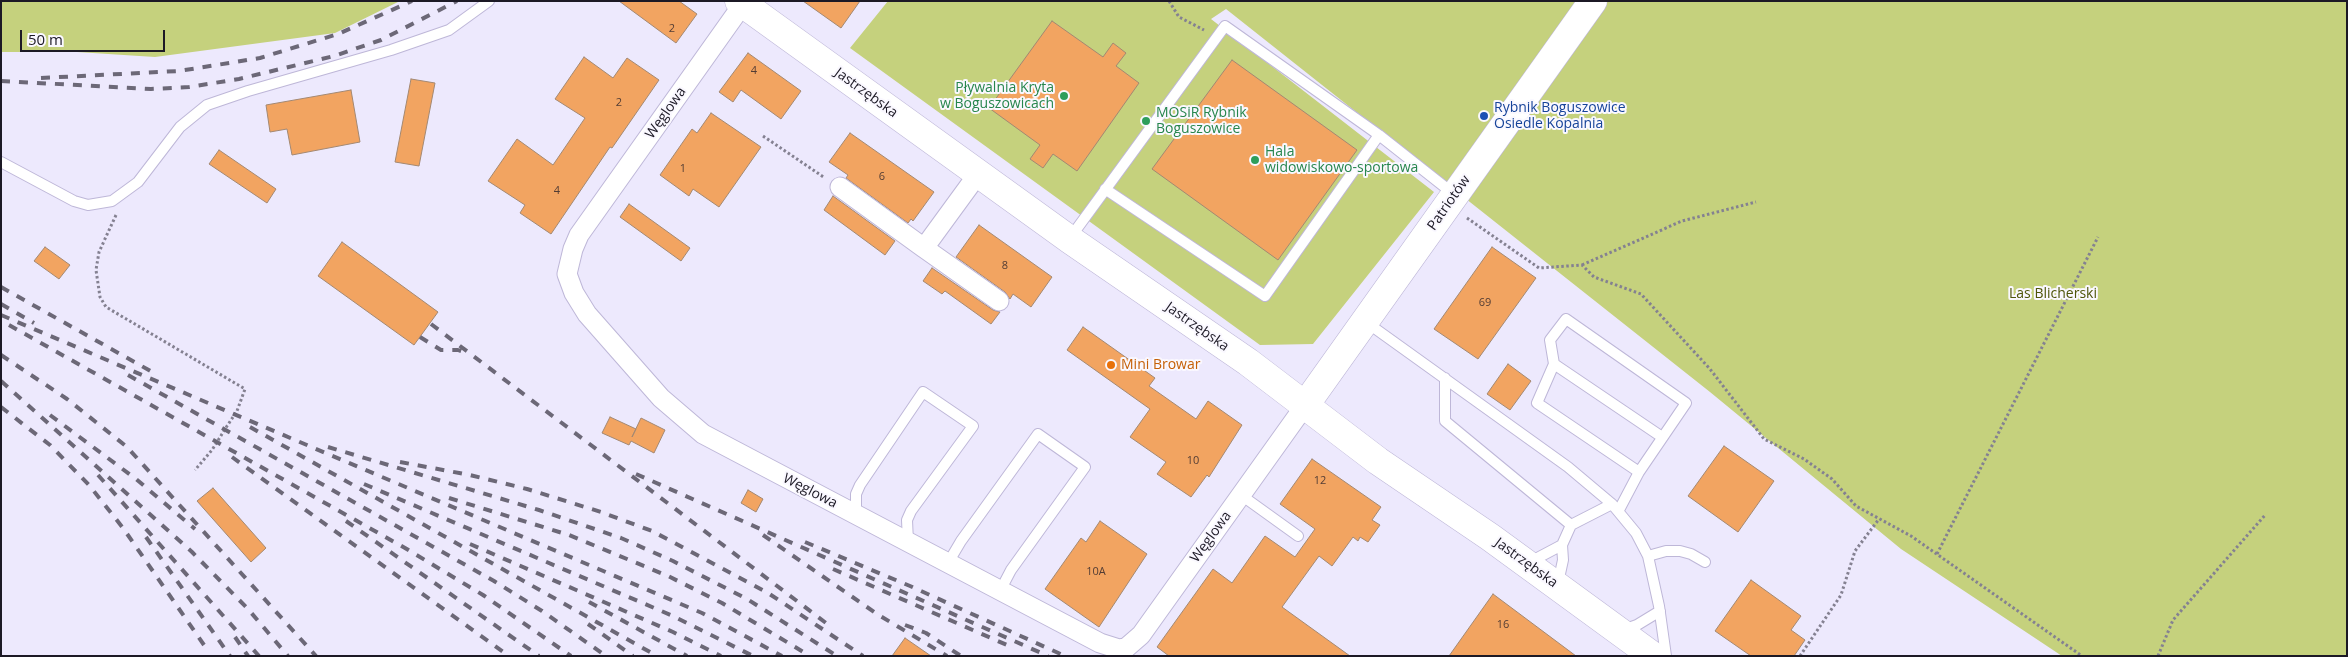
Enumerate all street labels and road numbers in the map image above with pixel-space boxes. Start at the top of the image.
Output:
street label: Jastrzębska [831,65,901,121]
street label: Węglowa [642,84,690,142]
street label: Patriotów [1424,172,1474,234]
street label: Jastrzębska [1162,299,1232,355]
street label: Węglowa [780,470,840,512]
street label: Węglowa [1187,508,1235,566]
street label: Jastrzębska [1491,535,1561,591]

